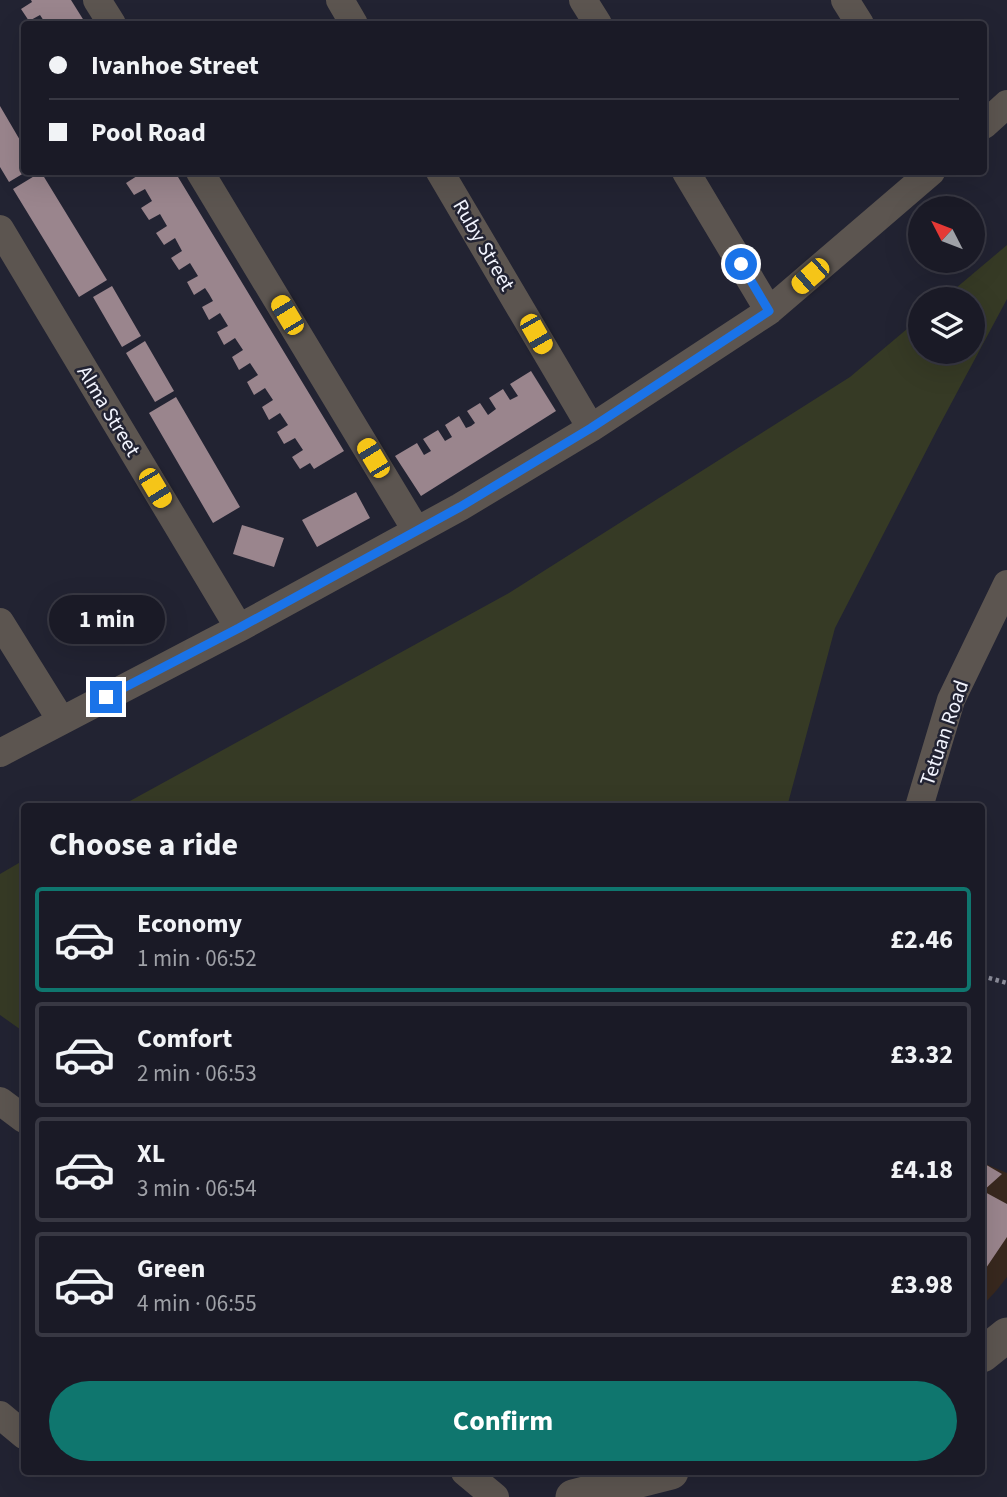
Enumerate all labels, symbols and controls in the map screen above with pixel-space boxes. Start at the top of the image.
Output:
text: Ivanhoe Street [91,47,259,84]
text: Pool Road [91,114,206,151]
street label: Ruby Street [446,194,522,296]
north arrow [908,196,985,273]
map controls [908,196,985,364]
route start [725,248,757,280]
car [788,254,833,298]
button: layers [908,287,985,364]
car [268,292,307,338]
car [517,311,556,357]
street label: Alma Street [70,360,148,462]
car [354,435,393,481]
car [136,465,175,511]
callout: 1 min [48,596,164,644]
text: 1 min [79,603,135,636]
street label: Tetuan Road [912,676,976,790]
route end [90,681,122,713]
text: Choose a ride [49,822,238,868]
text: Economy [137,905,242,942]
icon: car [53,908,116,971]
text: £2.46 [890,921,953,958]
text: 1 min · 06:52 [137,942,257,975]
text: Comfort [137,1020,232,1057]
icon: car [53,1023,116,1086]
text: £3.32 [890,1036,953,1073]
text: 2 min · 06:53 [137,1057,257,1090]
text: XL [137,1135,165,1172]
icon: car [53,1138,116,1201]
text: £4.18 [890,1151,953,1188]
text: 3 min · 06:54 [137,1172,257,1205]
text: Green [137,1250,205,1287]
icon: car [53,1253,116,1316]
text: £3.98 [890,1266,953,1303]
text: 4 min · 06:55 [137,1287,257,1320]
button: Confirm [49,1381,957,1461]

